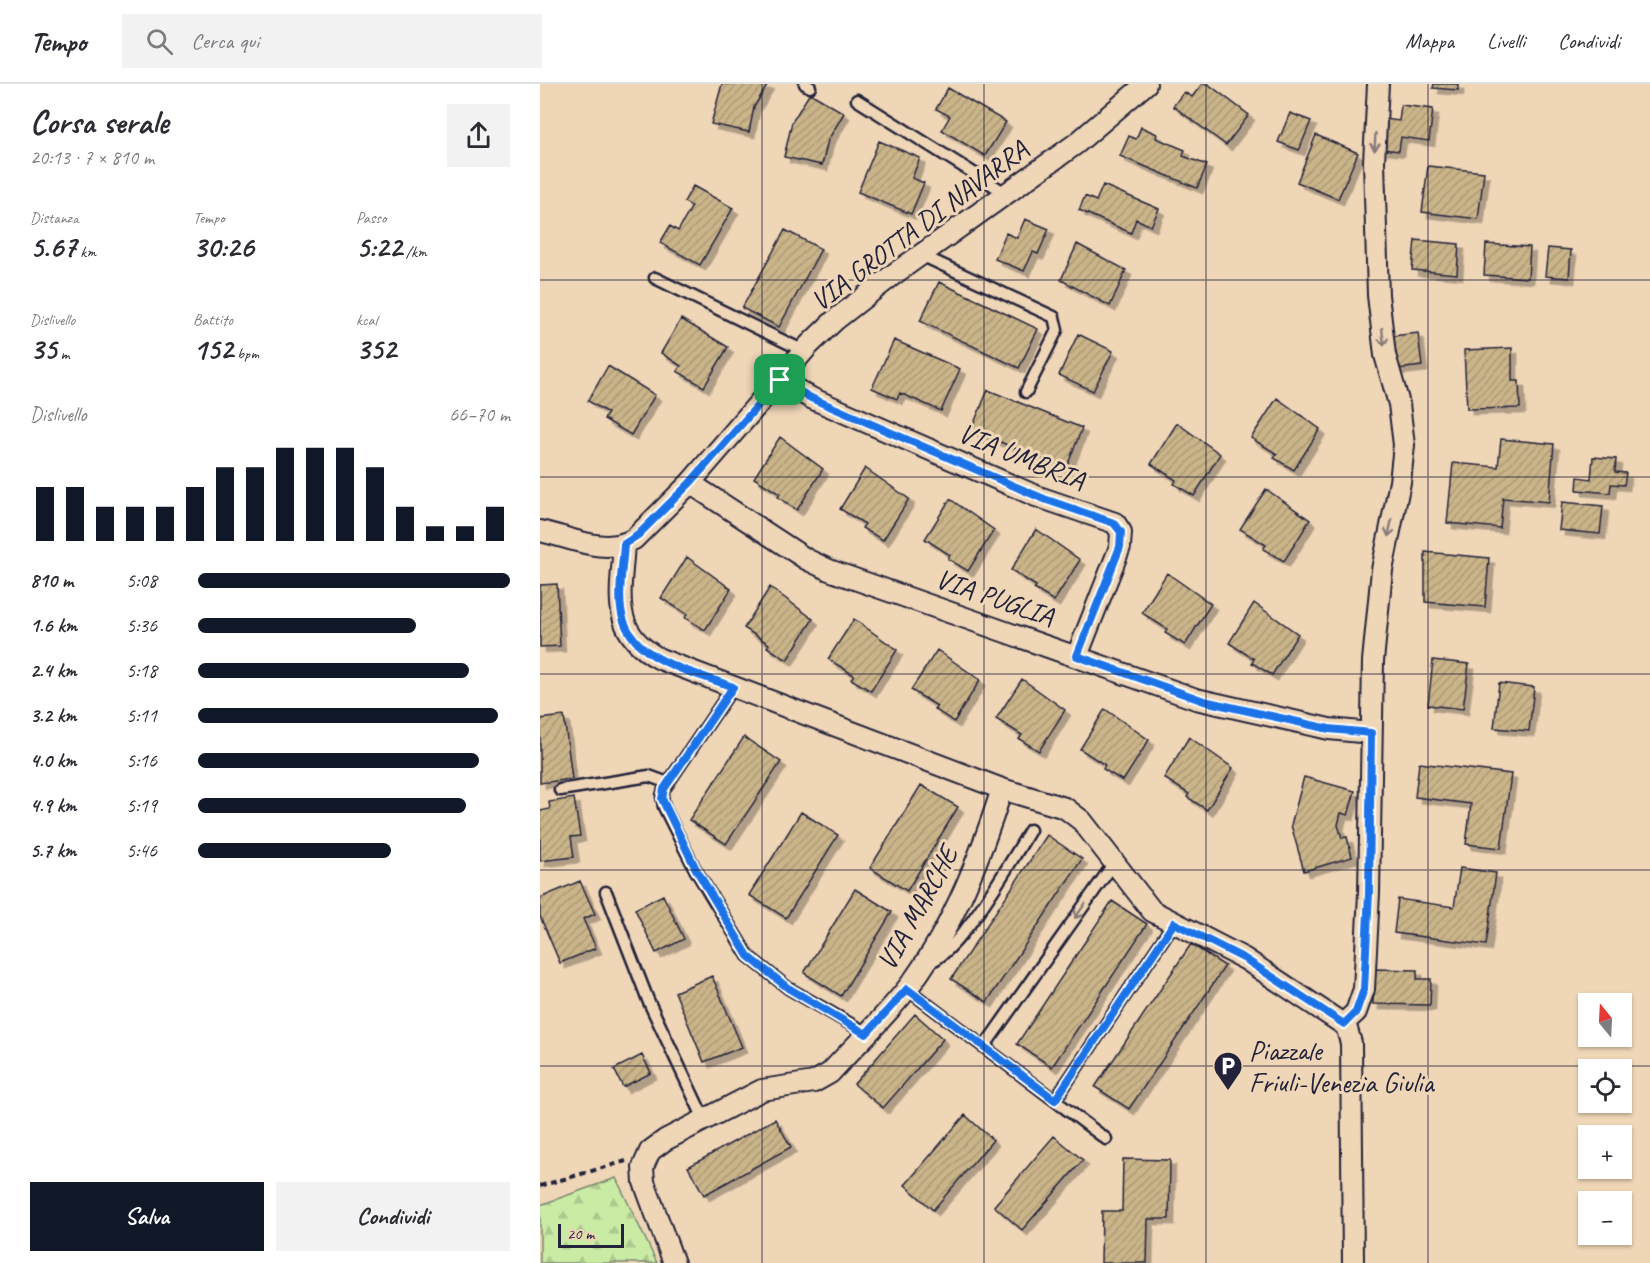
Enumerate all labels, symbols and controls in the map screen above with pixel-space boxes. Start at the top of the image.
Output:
search box [122,14,542,68]
text: Tempo [30,24,86,59]
icon: search [143,25,176,58]
text: Cerca qui [191,27,259,55]
text: Mappa [1405,28,1454,54]
text: Livelli [1487,28,1525,54]
text: Condividi [1558,28,1620,54]
text: Corsa serale [30,101,169,143]
button: share [447,104,510,167]
street label: VIA GROTTA DI NAVARRA [803,131,1035,318]
one-way arrow [1369,132,1380,152]
text: 20:13 · 7 × 810 m [30,145,154,170]
text: Distanza [30,208,78,228]
text: Tempo [193,208,225,228]
text: Passo [356,208,386,228]
text: 5.67 [30,228,76,266]
text: 30:26 [193,228,254,266]
text: 5:22 [356,228,402,266]
text: km [76,242,96,262]
text: /km [402,242,427,262]
text: Dislivello [30,310,75,330]
text: Battito [193,310,233,330]
text: kcal [356,310,377,330]
one-way arrow [1377,327,1388,346]
text: 35 [30,330,57,368]
text: 152 [193,330,233,368]
text: 352 [356,330,396,368]
text: m [57,344,69,364]
text: bpm [233,344,259,364]
pin [754,354,805,405]
icon: arrive [763,363,796,396]
text: Dislivello [30,402,86,427]
text: 66–70 m [449,402,510,427]
street label: VIA UMBRIA [954,415,1091,498]
one-way arrow [1384,519,1396,538]
street label: VIA PUGLIA [931,561,1059,634]
text: 810 m [30,568,73,593]
text: 5:08 [126,568,157,593]
text: 1.6 km [30,613,77,638]
text: 5:36 [126,613,157,638]
text: 2.4 km [30,658,77,683]
text: 5:18 [126,658,157,683]
text: 3.2 km [30,703,77,728]
text: 5:11 [126,703,157,728]
text: 4.0 km [30,748,77,773]
text: 5:16 [126,748,157,773]
text: 4.9 km [30,793,76,818]
text: 5:19 [126,793,157,818]
street label: VIA MARCHE [869,837,967,976]
text: 5.7 km [30,838,76,863]
text: 5:46 [126,838,157,863]
one-way arrow [1074,902,1086,919]
north arrow [1578,993,1632,1047]
map controls [1578,993,1632,1245]
place label: Piazzale Friuli-Venezia Giulia [1249,1033,1435,1100]
parking icon: Piazzale Friuli-Venezia Giulia [1212,1050,1244,1092]
button: locate [1578,1059,1632,1113]
button: + [1578,1125,1632,1179]
button: Salva [30,1182,264,1251]
button: Condividi [276,1182,510,1251]
button: − [1578,1191,1632,1245]
scale bar [558,1221,624,1248]
text: 20 m [567,1224,594,1244]

